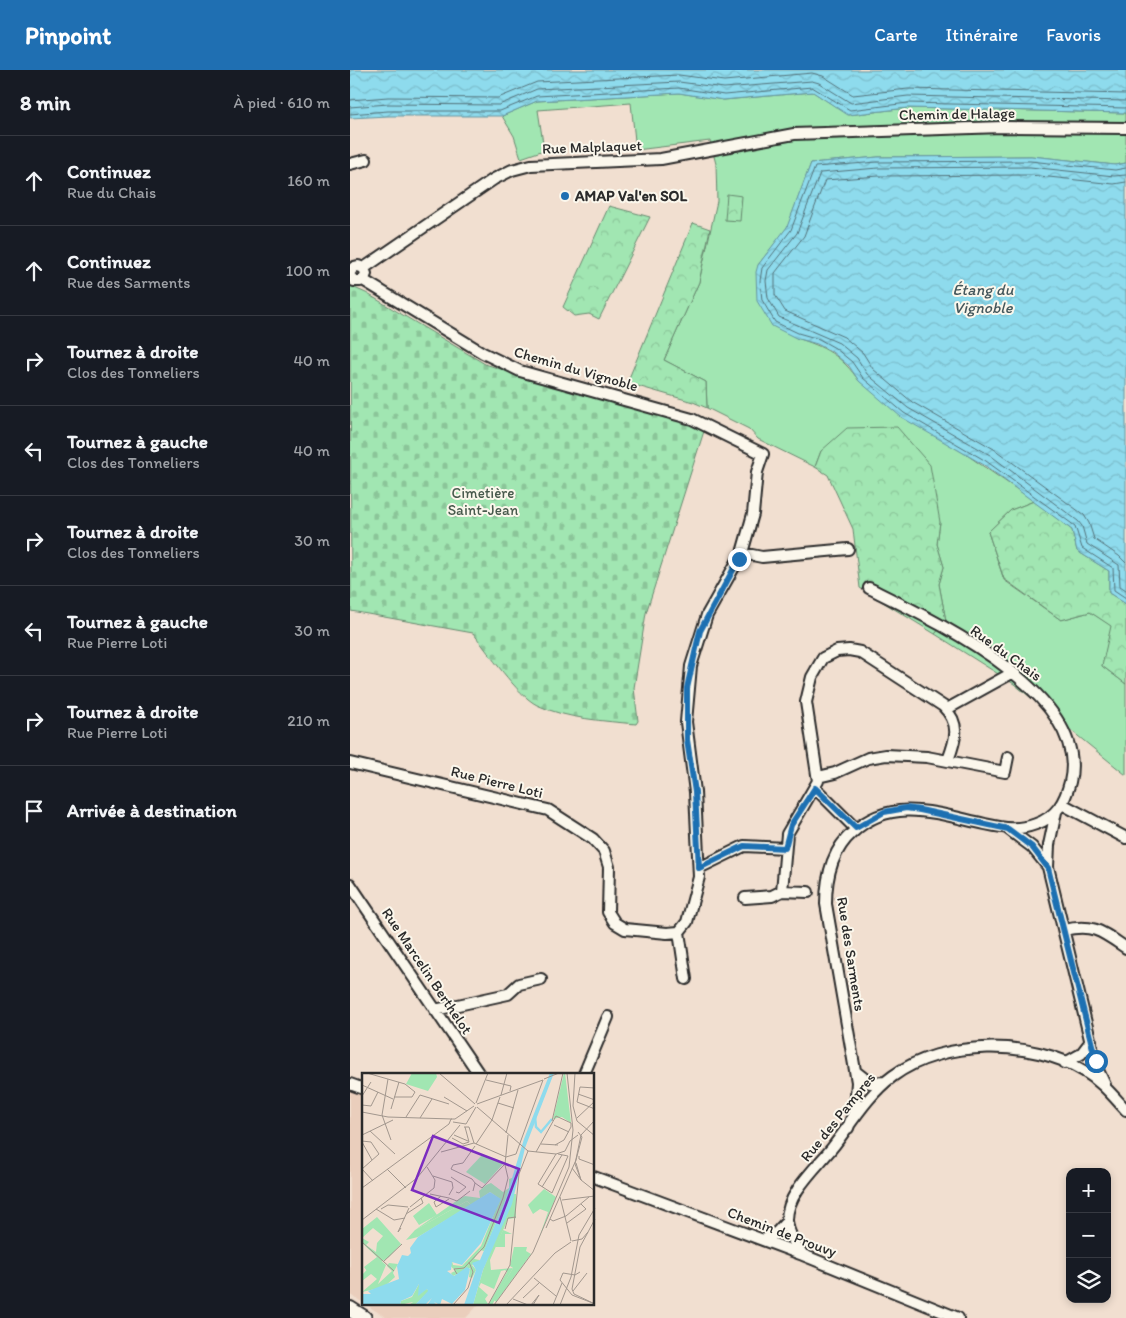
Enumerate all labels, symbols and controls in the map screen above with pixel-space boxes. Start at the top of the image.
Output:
text: Pinpoint [25,21,111,50]
text: Carte [874,24,918,46]
text: Itinéraire [946,24,1018,46]
text: Favoris [1046,24,1101,46]
text: 8 min [20,90,70,115]
text: À pied · 610 m [234,93,330,112]
street label: Chemin de Halage [899,104,1015,124]
street label: Rue Malplaquet [542,136,643,158]
text: Continuez [67,160,151,183]
icon: ahead [20,167,48,195]
text: 160 m [287,171,330,190]
text: Rue du Chais [67,183,156,202]
place label: AMAP Val'en SOL [574,187,687,205]
marker: AMAP Val'en SOL [559,190,571,202]
text: Continuez [67,250,151,273]
icon: ahead [20,257,48,285]
text: 100 m [286,261,330,280]
text: Rue des Sarments [67,273,190,292]
water label: Étang du Vignoble [952,280,1014,317]
text: Tournez à droite [67,340,199,363]
street label: Chemin du Vignoble [512,343,640,395]
icon: right [20,347,48,375]
text: 40 m [293,351,330,370]
text: Clos des Tonneliers [67,363,200,382]
text: Tournez à gauche [67,430,208,453]
icon: left [20,437,48,465]
text: 40 m [293,441,330,460]
text: Clos des Tonneliers [67,453,200,472]
park label: Cimetière Saint-Jean [448,484,519,519]
text: Tournez à droite [67,520,199,543]
icon: right [20,527,48,555]
text: 30 m [294,531,330,550]
text: Clos des Tonneliers [67,543,200,562]
route end [728,548,751,571]
text: Tournez à gauche [67,610,208,633]
icon: left [20,617,48,645]
text: 30 m [294,621,330,640]
street label: Rue du Chais [967,621,1045,685]
text: Rue Pierre Loti [67,633,167,652]
text: Tournez à droite [67,700,199,723]
icon: right [20,707,48,735]
text: 210 m [287,711,330,730]
text: Rue Pierre Loti [67,723,167,742]
street label: Rue Pierre Loti [449,762,545,802]
icon: arrive [20,797,48,825]
text: Arrivée à destination [67,799,237,822]
street label: Rue des Sarments [833,895,869,1013]
street label: Rue Marcelin Berthelot [378,904,476,1038]
route start [1085,1050,1108,1073]
street label: Rue des Pampres [797,1069,880,1165]
inset map [362,1073,595,1306]
map controls [1066,1168,1111,1303]
button: + [1066,1168,1111,1213]
street label: Chemin de Prouvy [725,1203,839,1261]
button: − [1066,1213,1111,1258]
button: layers [1066,1258,1111,1303]

